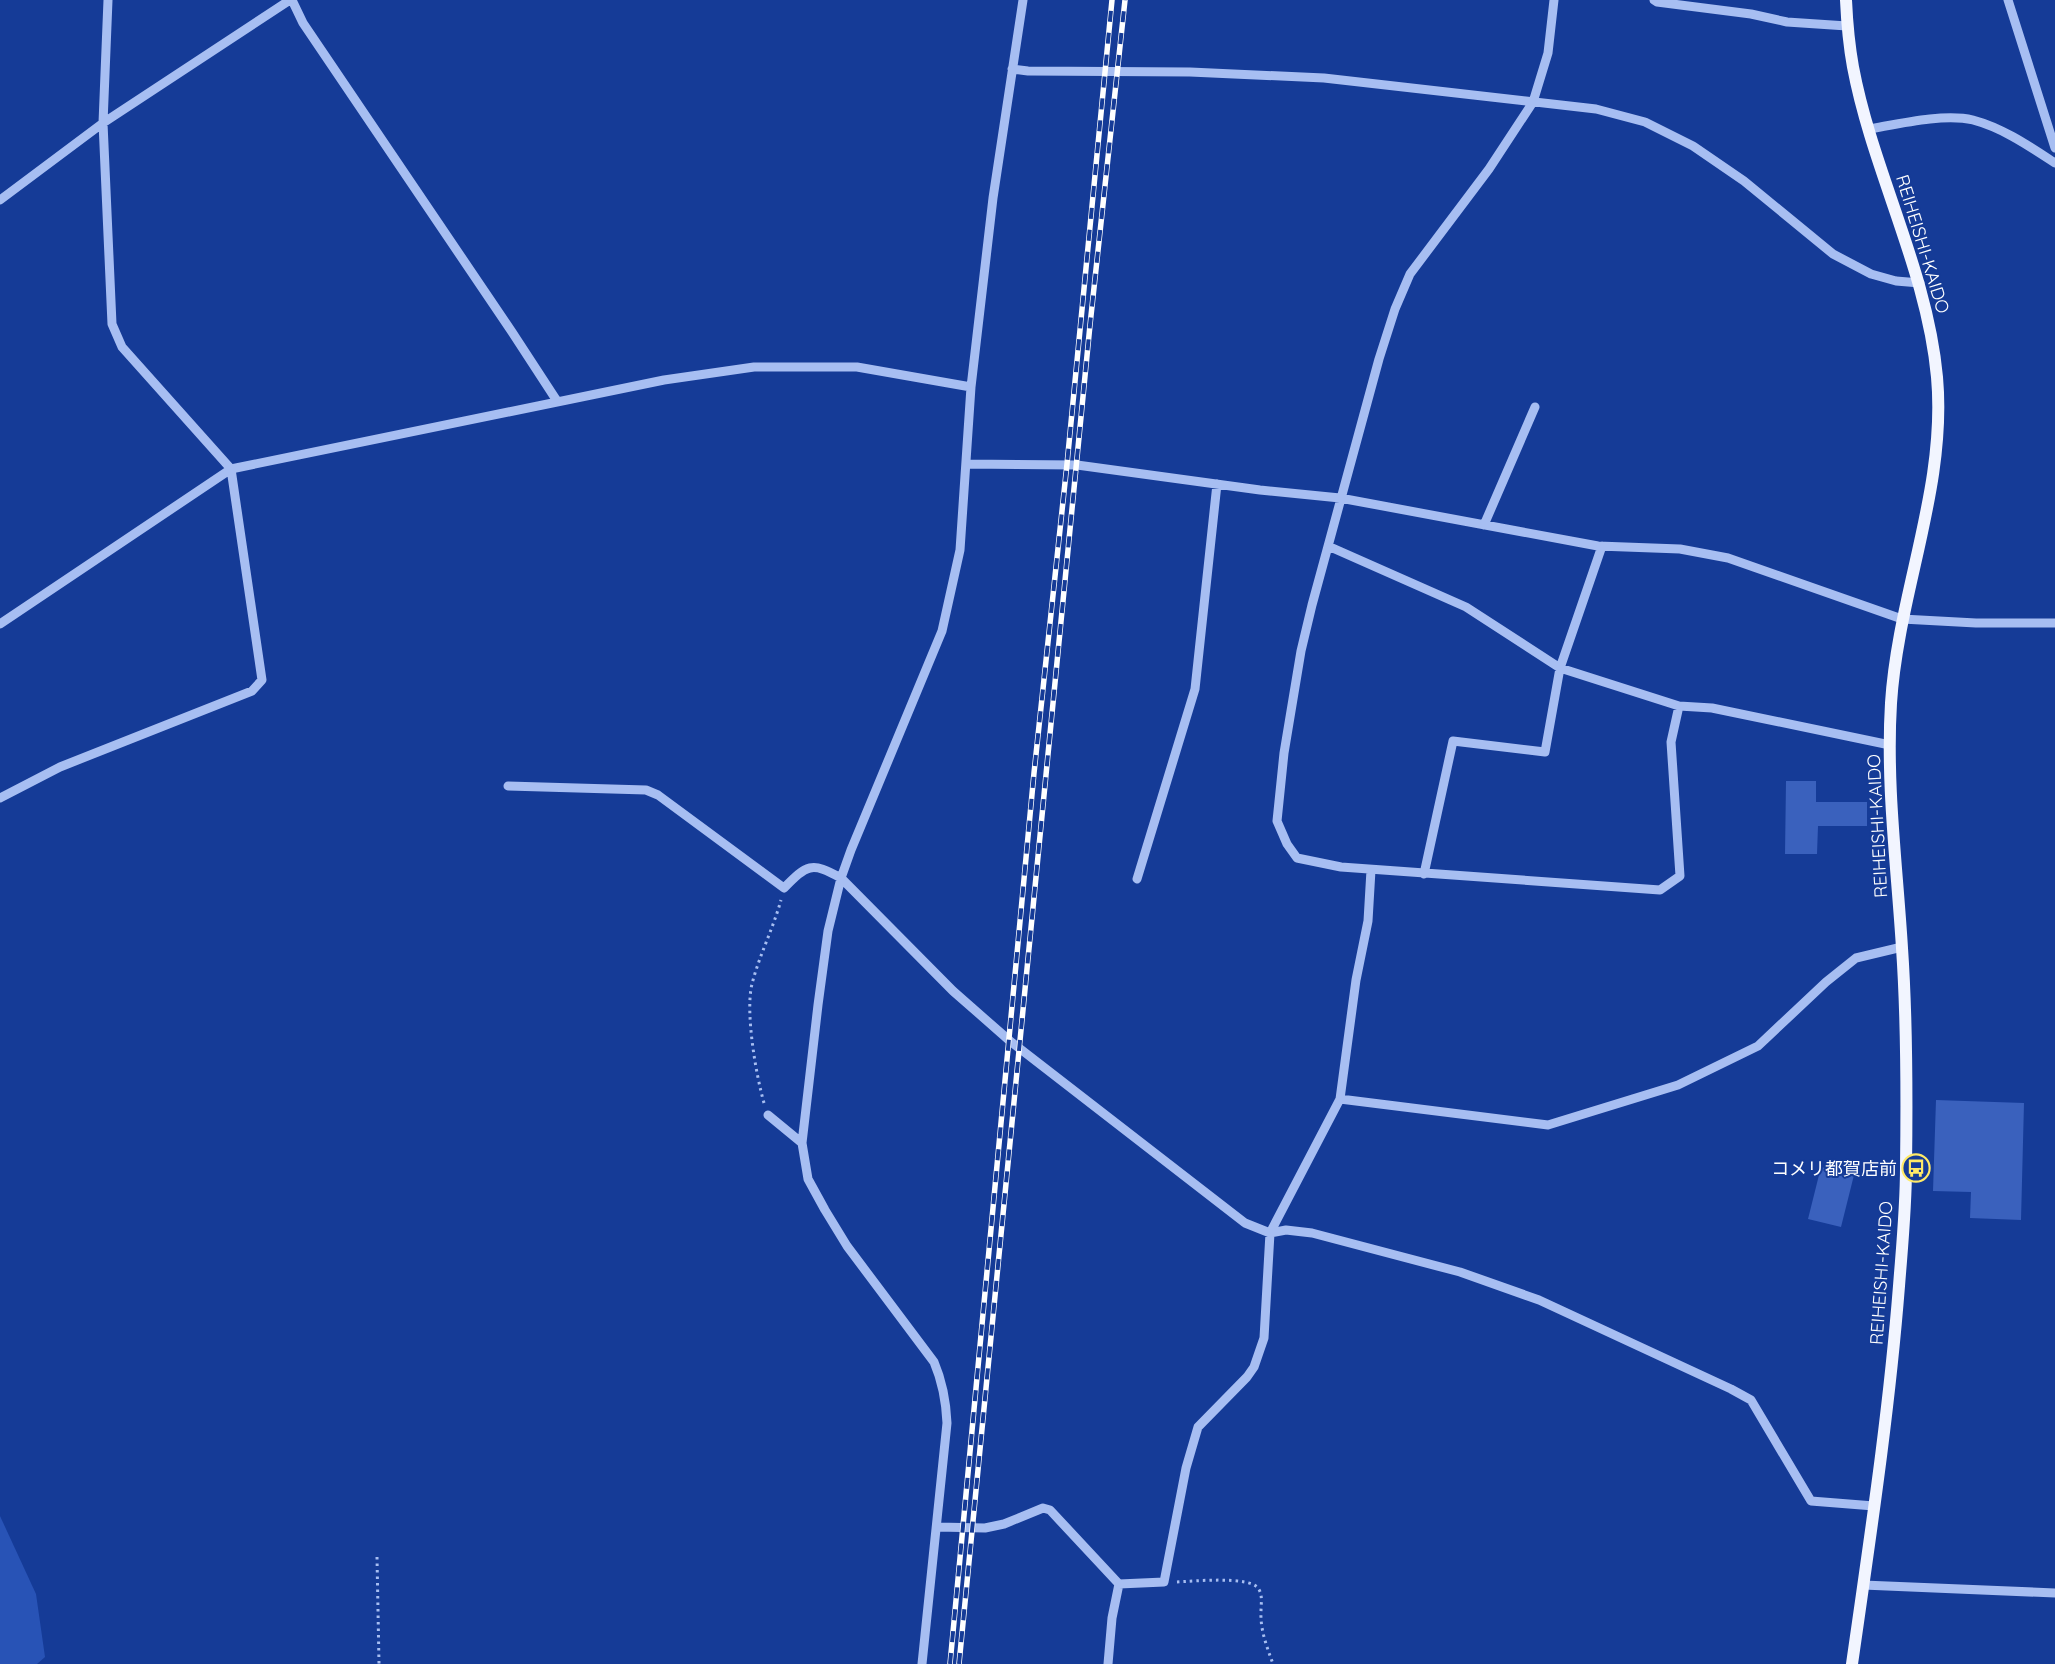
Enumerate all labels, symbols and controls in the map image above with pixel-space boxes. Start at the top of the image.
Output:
street label: REIHEISHI-KAIDO [1891,172,1955,316]
street label: REIHEISHI-KAIDO [1862,753,1892,899]
bus stop icon: コメリ都賀店前 [1901,1153,1931,1183]
place label: コメリ都賀店前 [1771,1157,1897,1180]
street label: REIHEISHI-KAIDO [1865,1200,1897,1346]

